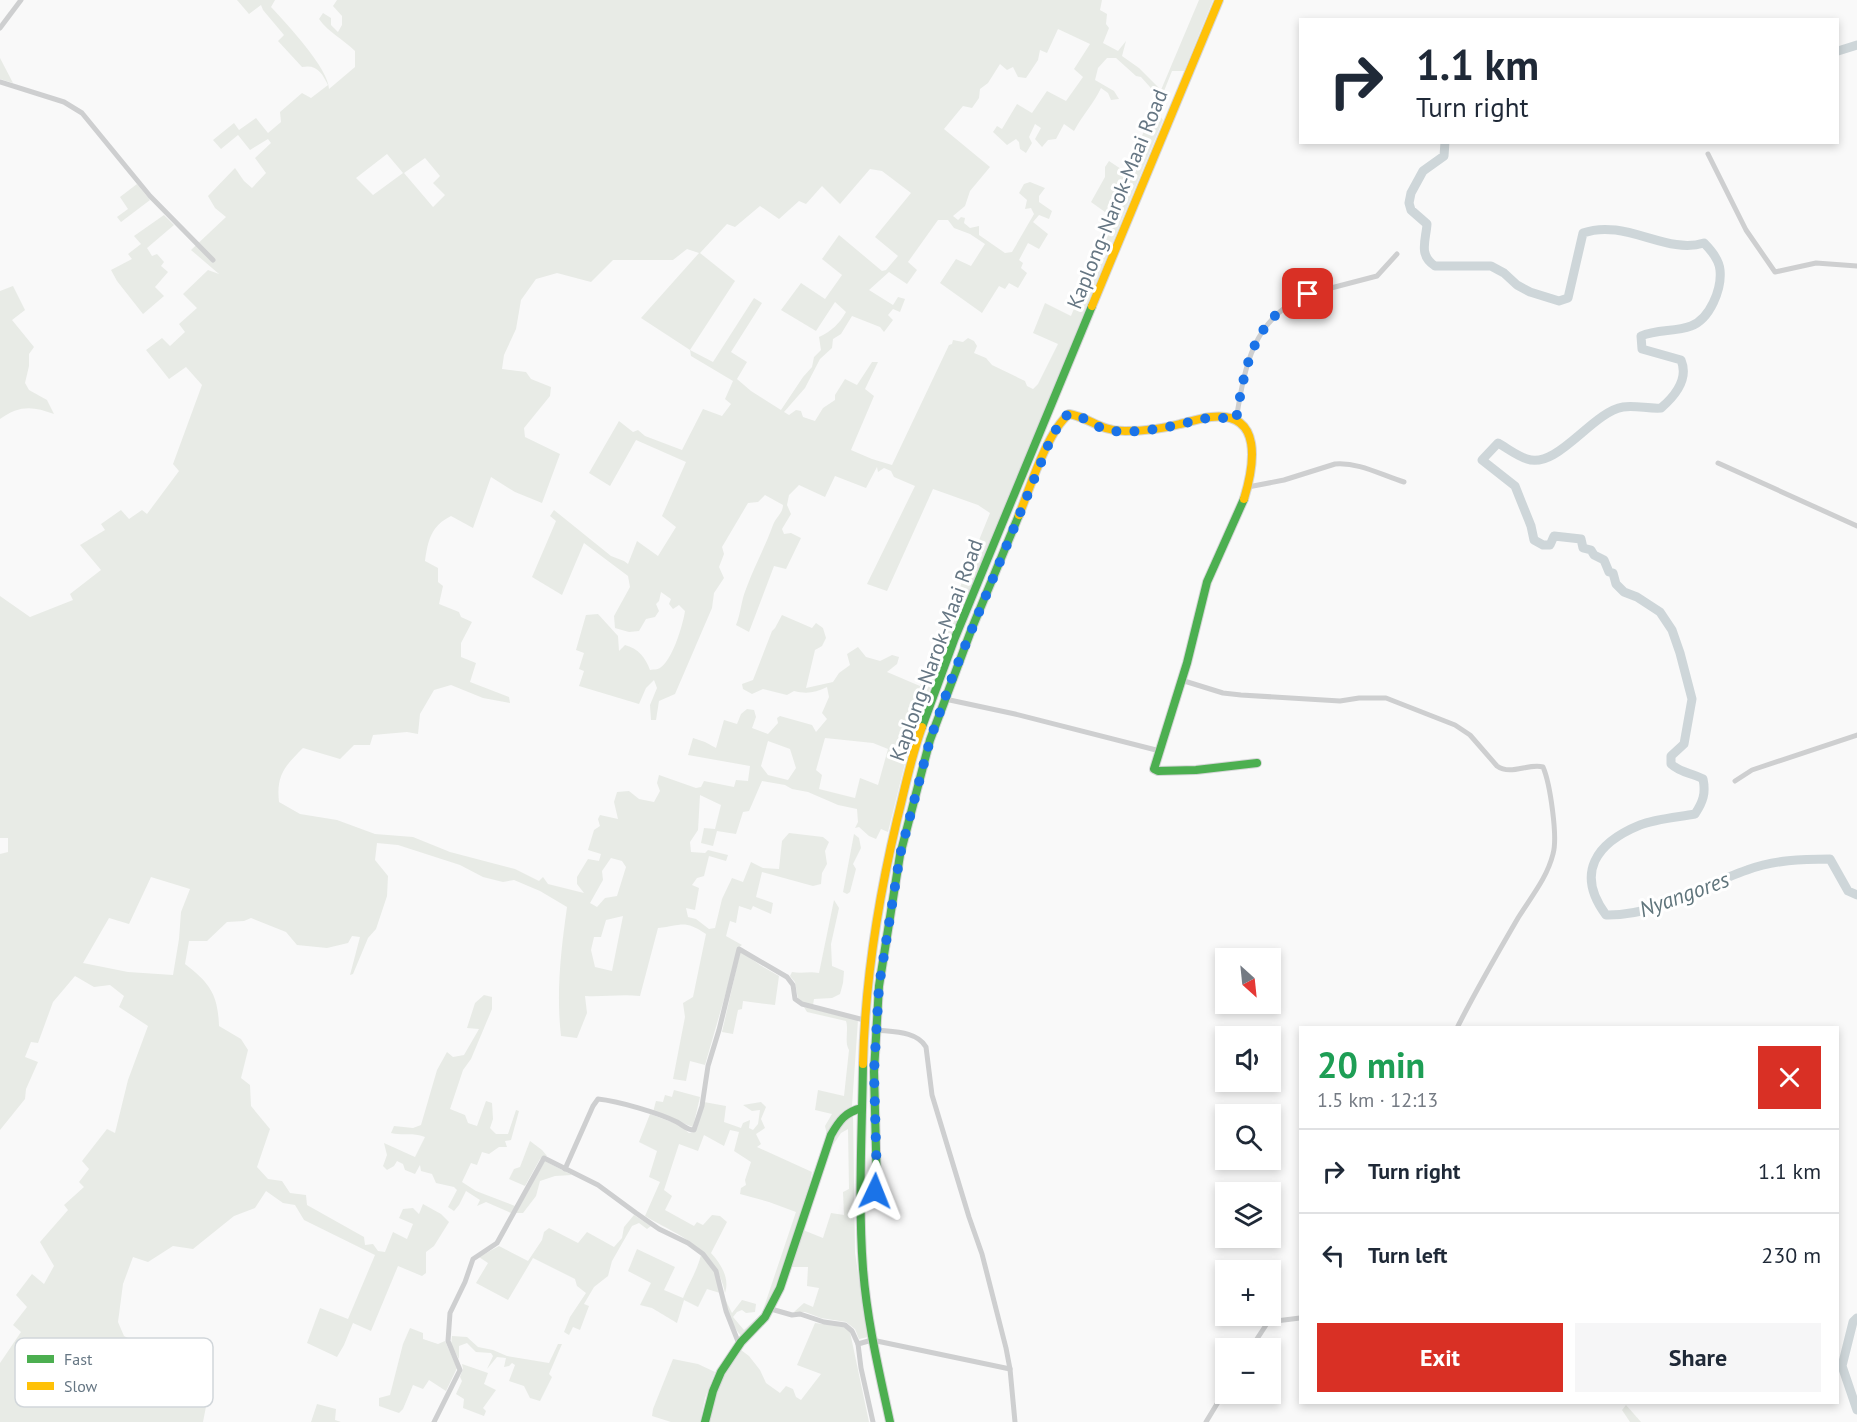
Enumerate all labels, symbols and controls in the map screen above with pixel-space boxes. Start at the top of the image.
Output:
text: 1.1 km [1416,37,1539,92]
icon: right [1317,42,1395,120]
street label: Kaplong-Narok-Maai Road [1061,85,1173,313]
text: Turn right [1416,90,1529,124]
pin [1282,268,1333,319]
icon: arrive [1291,277,1324,310]
street label: Kaplong-Narok-Maai Road [883,535,989,765]
water label: Nyangores [1635,865,1733,923]
north arrow [1215,948,1281,1014]
map controls [1215,948,1281,1404]
button: sound [1215,1026,1281,1092]
text: 20 min [1317,1041,1425,1088]
button: close [1758,1046,1821,1109]
text: 1.5 km · 12:13 [1317,1087,1438,1113]
button: search [1215,1104,1281,1170]
icon: right [1317,1155,1350,1188]
text: Turn right [1368,1157,1460,1185]
text: 1.1 km [1758,1157,1821,1185]
position arrow [843,1159,907,1223]
button: layers [1215,1182,1281,1248]
icon: left [1317,1239,1350,1272]
text: Turn left [1368,1241,1448,1269]
text: 230 m [1761,1241,1821,1269]
button: + [1215,1260,1281,1326]
button: Exit [1317,1323,1563,1392]
button: Share [1575,1323,1821,1392]
legend [15,1338,213,1407]
button: − [1215,1338,1281,1404]
text: Fast [64,1349,93,1369]
text: Slow [64,1376,98,1396]

